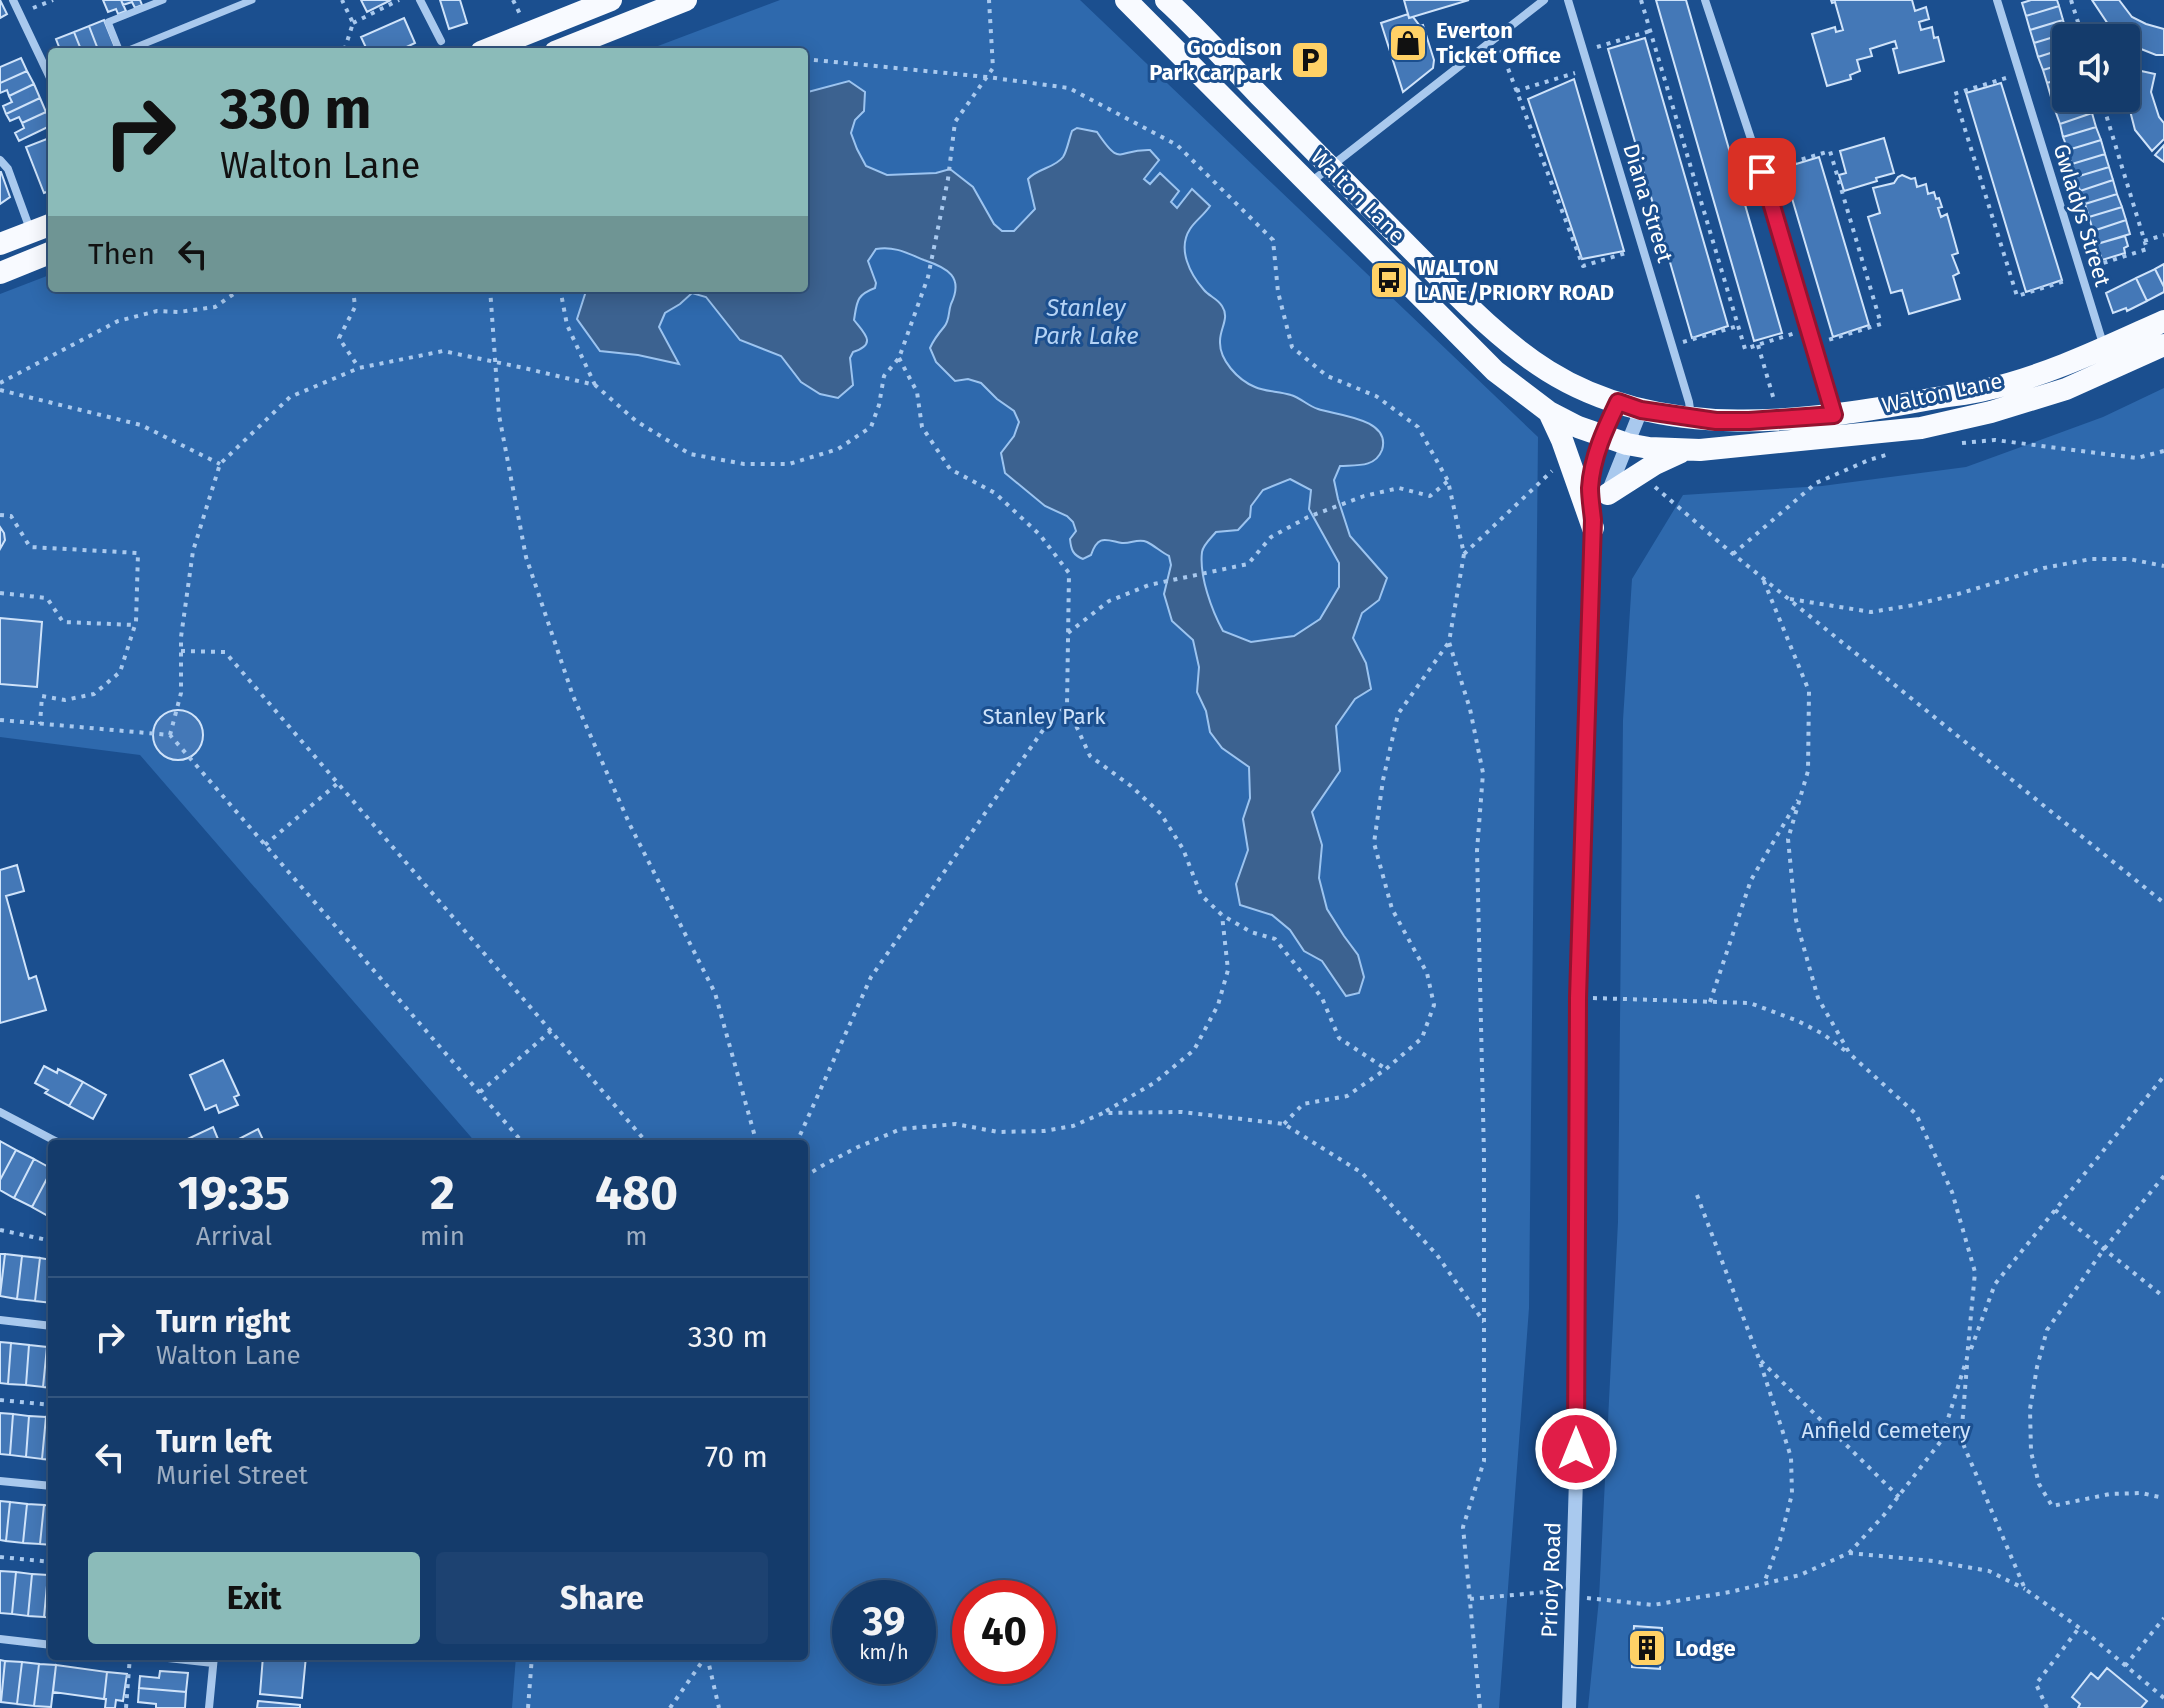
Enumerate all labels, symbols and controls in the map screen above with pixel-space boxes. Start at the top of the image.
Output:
place label: Everton Ticket Office [1436,17,1561,69]
shop icon: Everton Ticket Office [1387,22,1429,64]
map controls [2052,24,2140,112]
button: sound [2052,24,2140,112]
place label: Goodison Park car park [1149,34,1283,86]
parking icon: Goodison Park car park [1289,39,1331,81]
text: 330 m [220,76,372,143]
icon: right [88,80,192,184]
pin [1728,138,1796,206]
street label: Diana Street [1617,140,1679,266]
street label: Gwladys Street [2048,140,2117,290]
street label: Walton Lane [1305,143,1411,249]
text: Walton Lane [220,144,420,188]
icon: arrive [1740,150,1784,194]
icon: left [171,232,215,276]
text: Then [88,236,155,272]
place label: WALTON LANE/PRIORY ROAD [1417,254,1614,306]
bus stop icon: WALTON LANE/PRIORY ROAD [1368,259,1410,301]
water label: Stanley Park Lake [1033,294,1139,350]
street label: Walton Lane [1879,367,2005,419]
park label: Stanley Park [983,703,1106,730]
text: 19:35 [178,1164,290,1222]
text: 2 [430,1164,455,1222]
text: 480 [595,1164,678,1222]
text: Arrival [196,1221,272,1252]
text: min [420,1221,465,1252]
text: m [625,1221,648,1252]
text: Turn right [156,1304,291,1340]
icon: right [88,1315,132,1359]
text: 330 m [688,1319,768,1355]
text: Walton Lane [156,1340,301,1371]
position arrow [1534,1407,1618,1491]
park label: Anfield Cemetery [1801,1417,1971,1444]
text: Turn left [156,1424,272,1460]
icon: left [88,1435,132,1479]
text: 70 m [705,1439,768,1475]
text: Muriel Street [156,1460,308,1491]
street label: Priory Road [1535,1522,1567,1638]
button: Exit [88,1552,420,1644]
button: Share [436,1552,768,1644]
speed limit sign: 40 [952,1580,1056,1684]
text: 39 [863,1598,905,1646]
building icon: Lodge [1626,1627,1668,1669]
place label: Lodge [1675,1635,1736,1662]
text: km/h [859,1640,909,1664]

